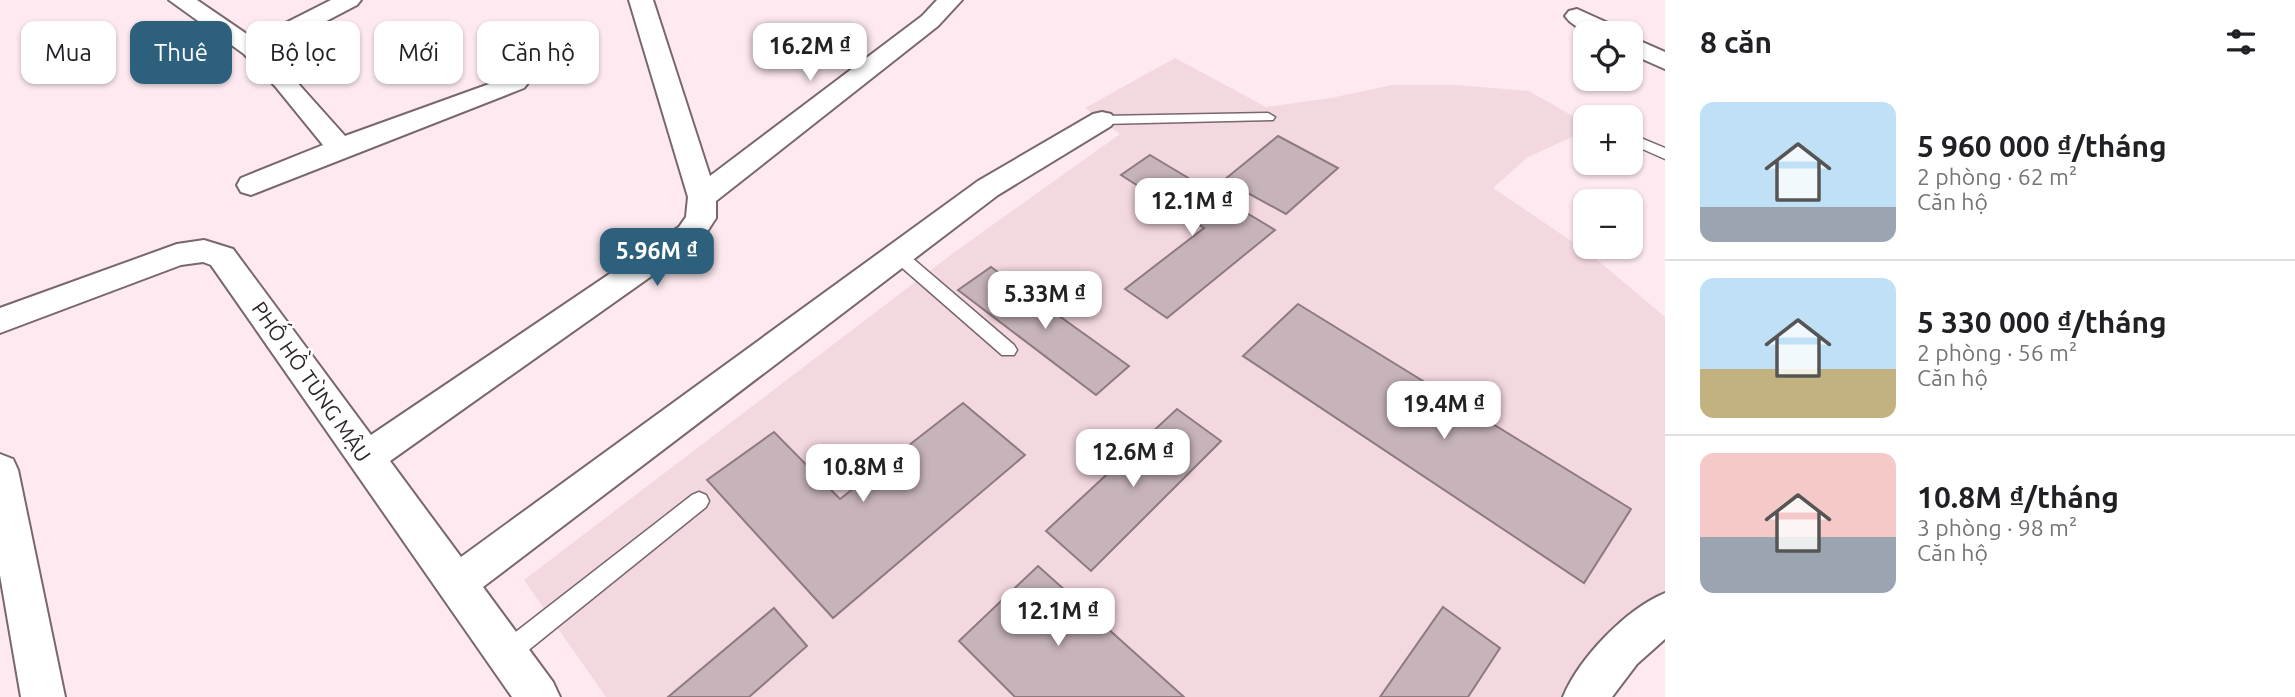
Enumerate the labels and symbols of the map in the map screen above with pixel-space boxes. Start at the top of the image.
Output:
pin: 16.2M ₫ [745,24,875,83]
pin: 12.1M ₫ [1127,178,1257,238]
pin: 5.96M ₫ [592,229,722,288]
pin: 5.33M ₫ [980,272,1110,331]
street label: PHỐ HỒ TÙNG MẬU [247,294,381,466]
pin: 19.4M ₫ [1379,382,1509,441]
pin: 12.6M ₫ [1068,430,1198,489]
pin: 10.8M ₫ [798,444,928,504]
pin: 12.1M ₫ [993,588,1123,648]

